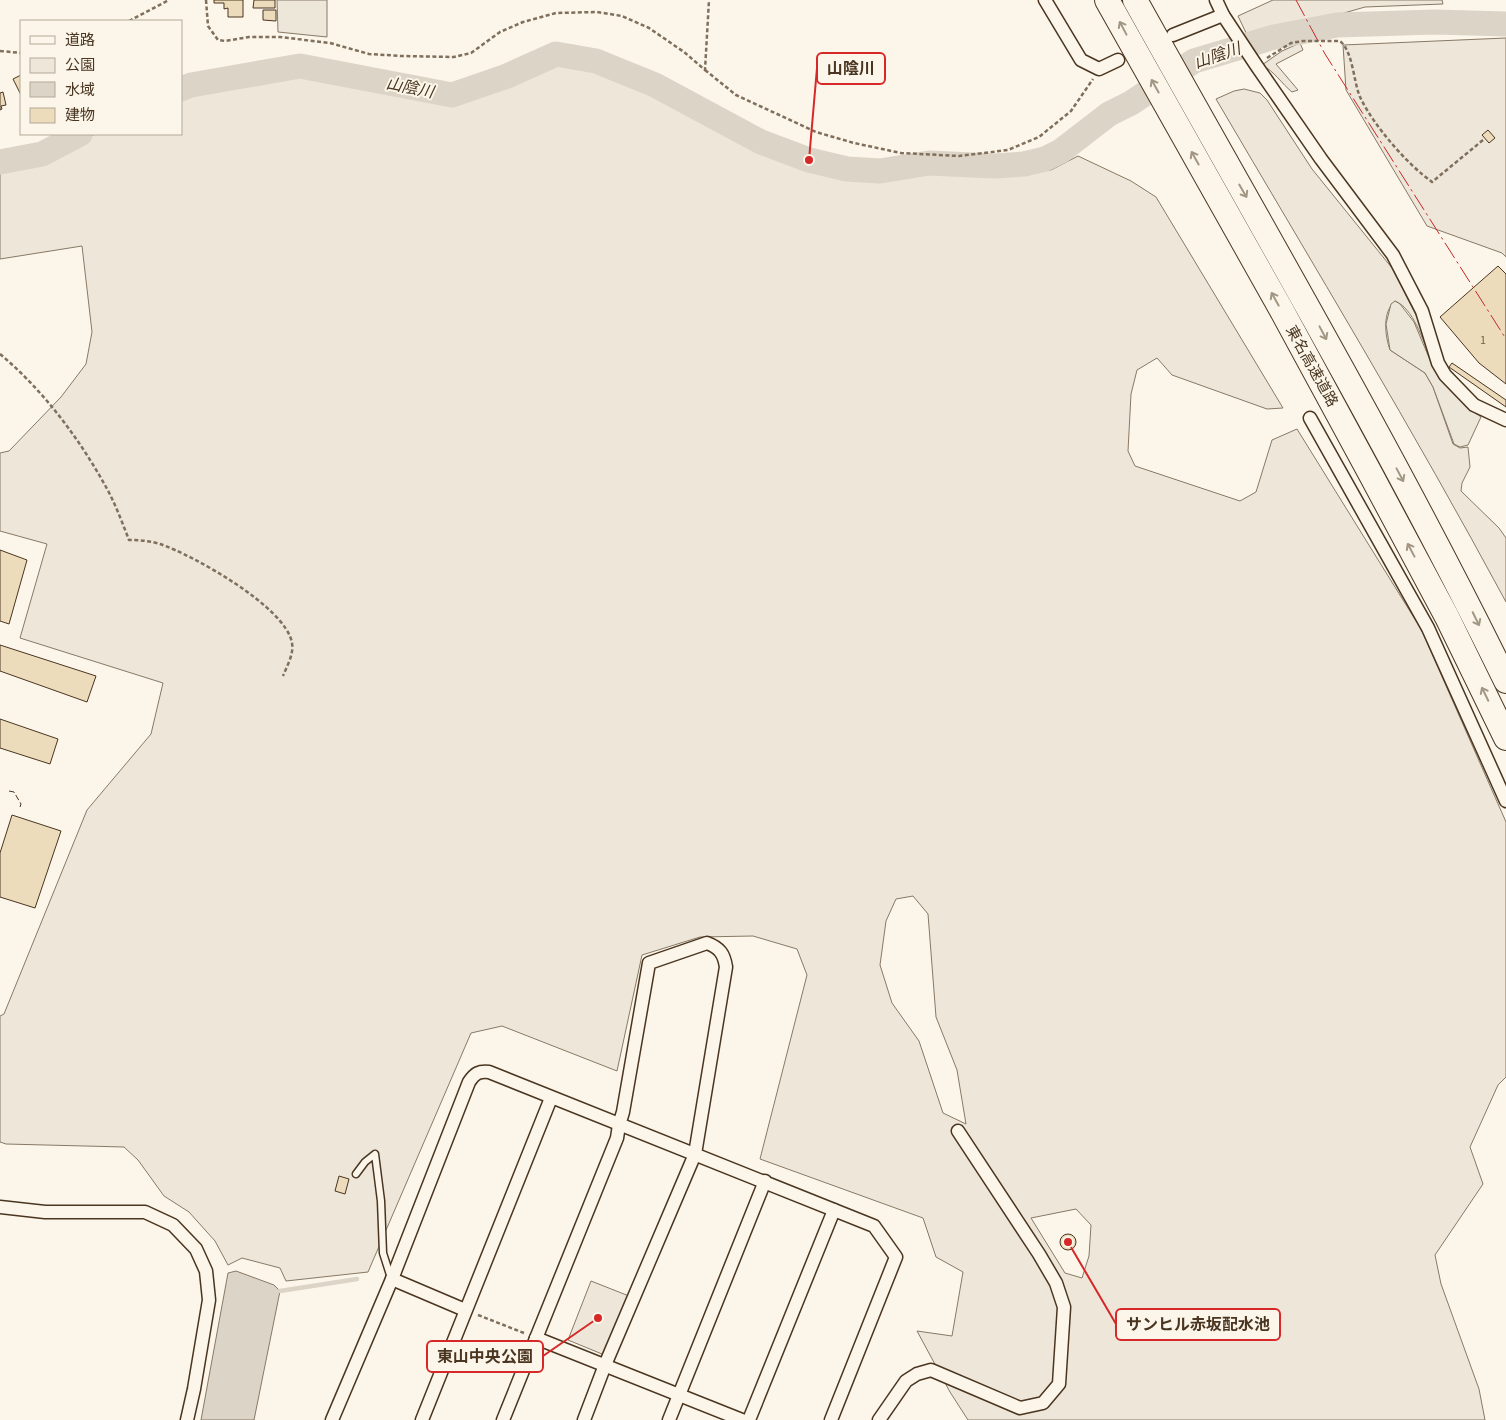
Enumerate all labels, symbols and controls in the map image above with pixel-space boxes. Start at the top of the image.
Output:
legend [20,20,182,135]
one-way arrow [1118,21,1128,36]
text: 道路 [65,30,95,51]
water label: 山陰川 [1191,37,1245,74]
callout: 山陰川 [817,53,885,84]
text: 公園 [65,55,95,76]
text: 山陰川 [827,58,875,80]
water label: 山陰川 [384,73,437,104]
text: 水域 [65,80,95,101]
one-way arrow [1149,80,1159,94]
text: 建物 [65,105,95,126]
one-way arrow [1190,150,1200,165]
one-way arrow [1238,183,1248,198]
one-way arrow [1270,292,1280,307]
street label: 東名高速道路 [1281,322,1343,411]
one-way arrow [1318,325,1328,339]
house number: 1 [1480,332,1486,349]
one-way arrow [1395,468,1405,483]
one-way arrow [1406,542,1416,557]
one-way arrow [1471,611,1481,626]
one-way arrow [1479,687,1489,702]
callout: サンヒル赤坂配水池 [1116,1309,1280,1340]
text: サンヒル赤坂配水池 [1126,1314,1270,1336]
callout: 東山中央公園 [427,1341,543,1372]
text: 東山中央公園 [437,1346,533,1368]

